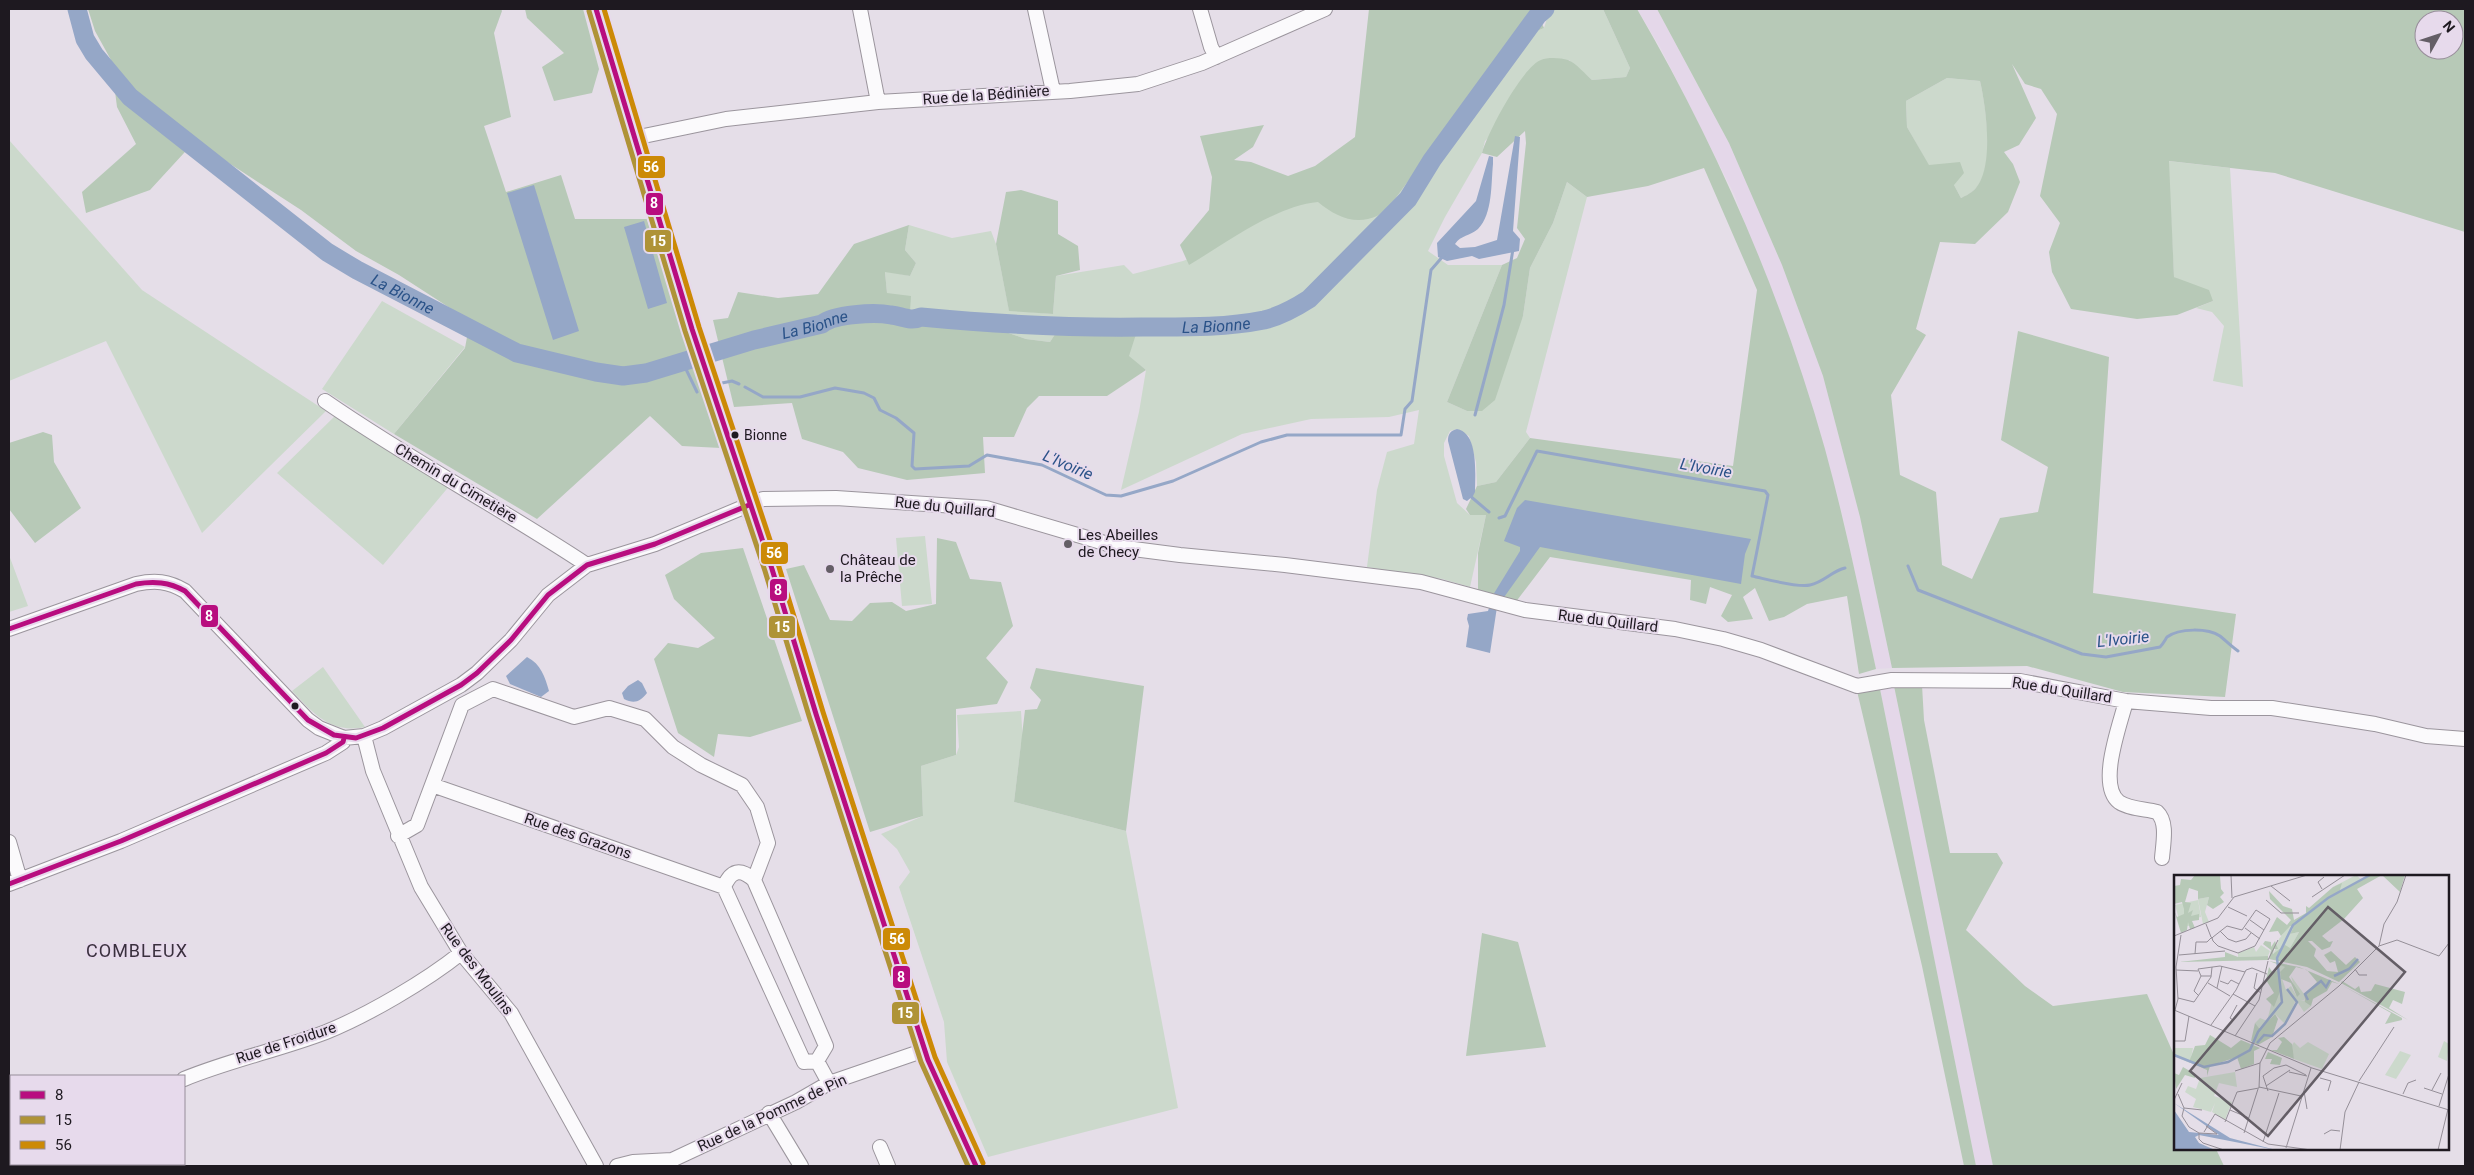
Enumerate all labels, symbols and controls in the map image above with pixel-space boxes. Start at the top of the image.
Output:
north arrow [2414,10,2464,60]
text: N [2440,18,2458,36]
street label: Rue de la Bédinière [922,82,1050,108]
line badge: 56 [637,155,666,179]
text: 56 [643,159,659,175]
line badge: 8 [645,192,664,216]
text: 8 [650,195,658,211]
line badge: 15 [644,229,672,253]
text: 15 [650,233,666,249]
water label: La Bionne [368,270,438,318]
water label: La Bionne [780,306,849,343]
water label: La Bionne [1182,313,1252,336]
place label: Bionne [744,427,787,443]
marker: Bionne [730,430,740,440]
street label: Chemin du Cimetière [392,439,520,527]
water label: L'Ivoirie [1040,446,1096,484]
water label: L'Ivoirie [1678,454,1734,482]
street label: Rue du Quillard [894,493,996,521]
place label: Les Abeilles de Checy [1078,526,1158,561]
marker: Les Abeilles de Checy [1062,538,1074,550]
line badge: 56 [760,541,789,565]
text: 56 [766,545,782,561]
place label: Château de la Prêche [840,551,916,586]
marker: Château de la Prêche [824,563,836,575]
line badge: 8 [769,578,788,602]
text: 8 [774,582,782,598]
line badge: 8 [200,604,219,628]
street label: Rue du Quillard [1557,606,1659,636]
text: 8 [205,608,213,624]
line badge: 15 [768,615,796,639]
text: 15 [774,619,790,635]
water label: L'Ivoirie [2096,627,2150,651]
street label: Rue du Quillard [2011,673,2113,707]
unlabelled marker [290,701,300,711]
street label: Rue des Grazons [522,809,634,863]
inset map [2174,875,2449,1150]
street label: Rue des Moulins [437,920,517,1018]
line badge: 56 [882,927,911,951]
text: 56 [889,931,905,947]
district label: COMBLEUX [86,940,188,961]
line badge: 8 [892,965,911,989]
text: 8 [897,969,905,985]
line badge: 15 [891,1001,920,1025]
text: 15 [897,1005,913,1021]
street label: Rue de Froidure [234,1018,338,1068]
street label: Rue de la Pomme de Pin [695,1071,849,1155]
legend [10,1075,185,1165]
text: 8 [55,1086,63,1104]
text: 15 [55,1111,72,1129]
text: 56 [55,1136,72,1154]

